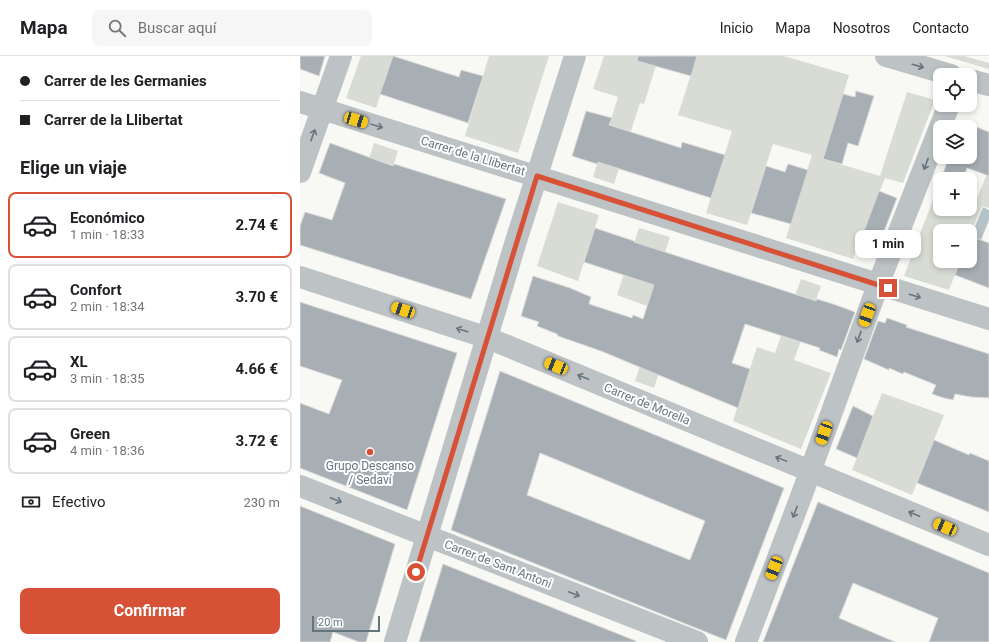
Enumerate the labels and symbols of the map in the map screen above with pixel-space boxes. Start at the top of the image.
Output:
one-way arrow [912,62,925,70]
car [343,111,369,129]
one-way arrow [371,123,384,130]
one-way arrow [310,130,318,142]
street label: Carrer de la Llibertat [419,133,527,179]
one-way arrow [921,157,929,169]
callout: 1 min [855,230,921,258]
route end [879,279,897,297]
one-way arrow [908,293,921,300]
car [390,301,416,319]
car [857,302,877,328]
one-way arrow [456,326,469,333]
one-way arrow [855,331,862,344]
car [543,356,569,376]
one-way arrow [578,373,590,381]
street label: Carrer de Morella [602,380,692,428]
car [814,420,834,446]
marker: Grupo Descanso / Sedaví [365,447,375,457]
one-way arrow [776,455,788,462]
place label: Grupo Descanso / Sedaví [326,459,414,487]
one-way arrow [330,497,342,505]
one-way arrow [790,505,798,517]
one-way arrow [909,510,921,518]
car [932,517,958,537]
street label: Carrer de Sant Antoni [442,537,554,591]
car [764,555,784,581]
route start [407,563,425,581]
one-way arrow [568,591,580,599]
scale bar [312,614,380,633]

